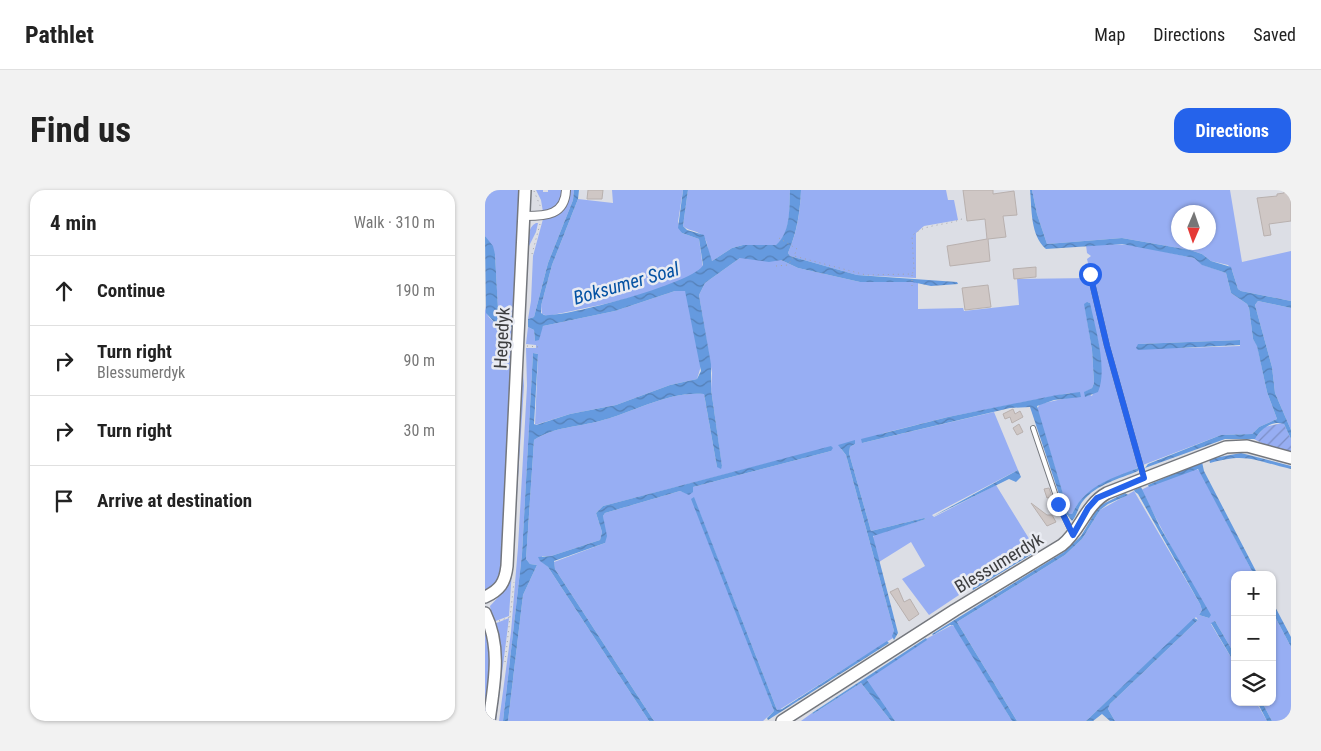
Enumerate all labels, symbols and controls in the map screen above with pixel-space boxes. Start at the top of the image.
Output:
text: Pathlet [25,21,94,49]
text: Map [1094,24,1125,45]
text: Directions [1153,24,1225,45]
text: Saved [1253,24,1296,45]
button: Directions [1174,108,1291,153]
text: Find us [30,110,131,151]
north arrow [1171,205,1216,250]
text: 4 min [50,211,97,235]
text: Walk · 310 m [354,213,435,232]
water label: Boksumer Soal [570,257,683,310]
route start [1079,263,1102,286]
icon: ahead [50,277,78,305]
text: Continue [97,279,165,302]
text: 190 m [396,281,435,300]
street label: Hegedyk [489,307,514,369]
text: Turn right [97,340,172,363]
icon: right [50,347,78,375]
text: 90 m [403,351,435,370]
text: Blessumerdyk [97,363,185,382]
icon: right [50,417,78,445]
text: Turn right [97,419,172,442]
text: 30 m [403,421,435,440]
icon: arrive [50,487,78,515]
text: Arrive at destination [97,489,252,512]
route end [1047,493,1070,516]
street label: Blessumerdyk [951,528,1047,597]
map controls [1231,571,1276,706]
button: + [1231,571,1276,616]
button: − [1231,616,1276,661]
button: layers [1231,661,1276,706]

